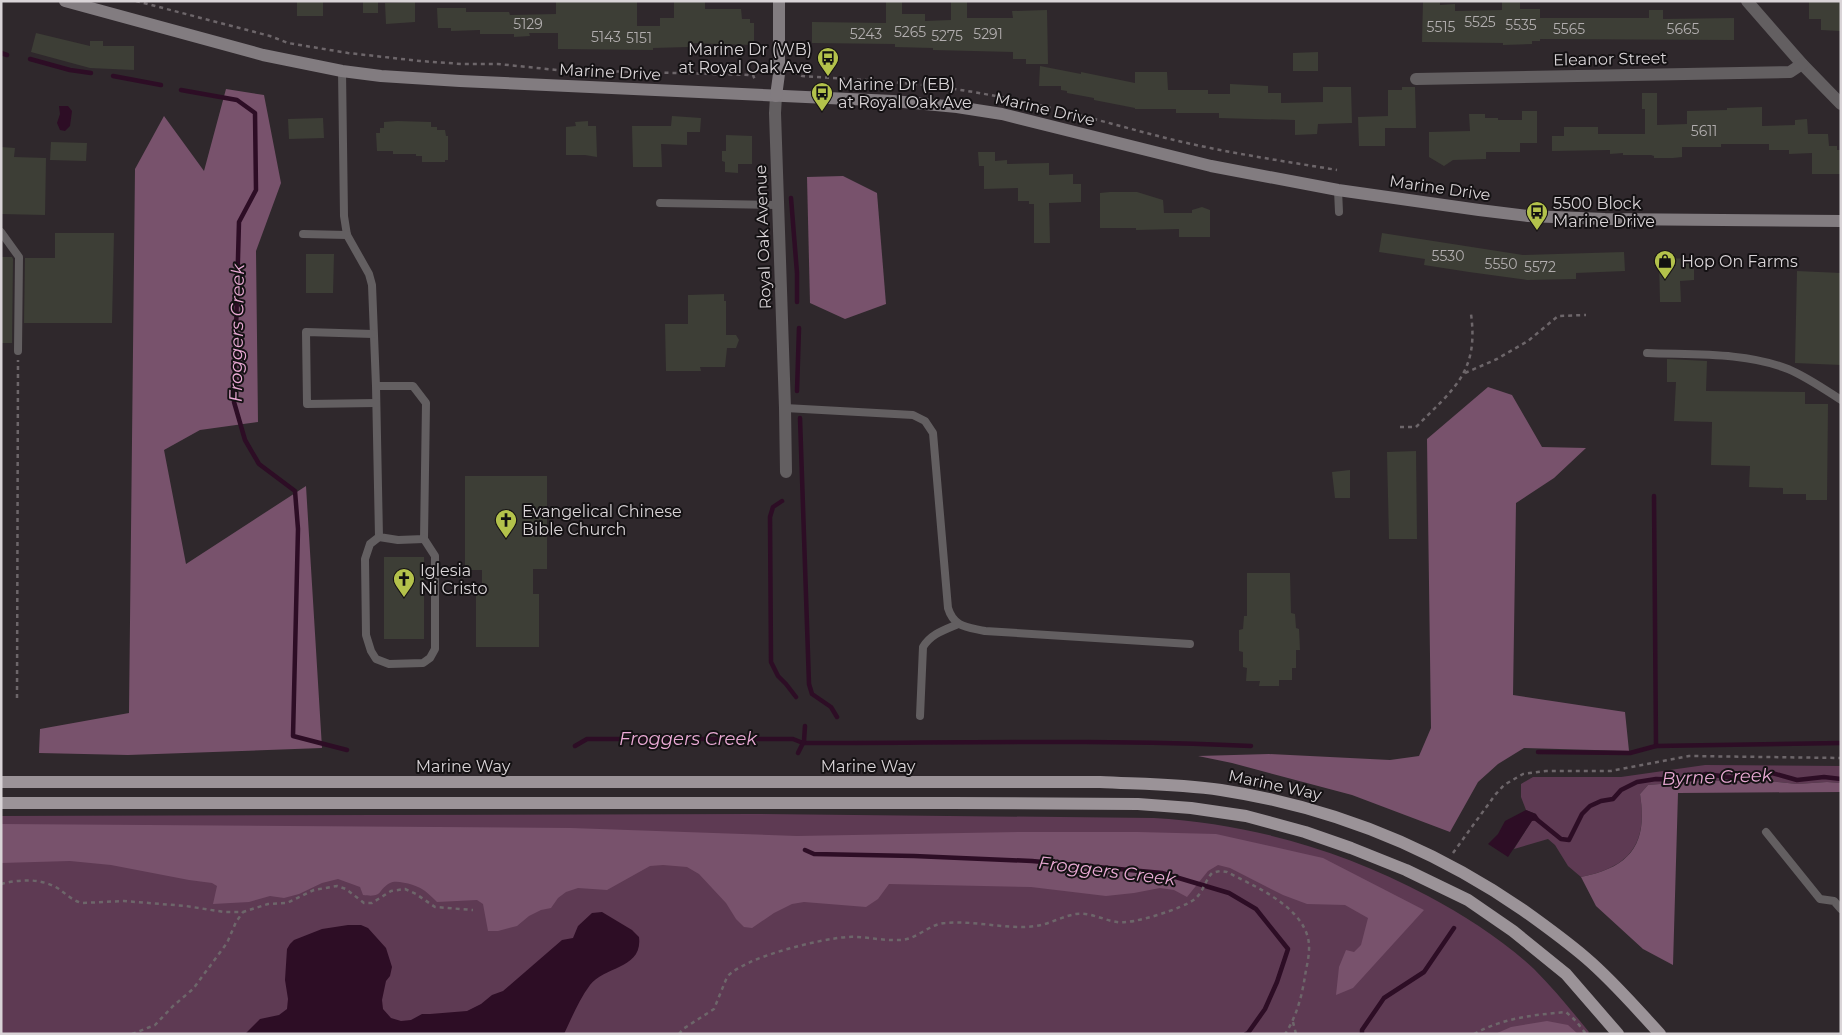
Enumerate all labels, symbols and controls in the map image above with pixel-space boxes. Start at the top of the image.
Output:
house number: 5525 [1464,13,1496,31]
house number: 5129 [513,15,543,33]
house number: 5535 [1505,16,1537,34]
house number: 5515 [1427,18,1455,36]
house number: 5565 [1553,20,1585,38]
house number: 5665 [1667,20,1700,38]
house number: 5265 [894,23,926,41]
house number: 5243 [850,25,882,43]
house number: 5291 [973,25,1003,43]
house number: 5275 [931,27,963,45]
house number: 5143 [591,28,621,46]
house number: 5151 [626,29,652,47]
place label: Marine Dr (WB) at Royal Oak Ave [678,40,812,77]
bus stop icon: Marine Dr (WB) at Royal Oak Ave [816,46,840,77]
street label: Eleanor Street [1553,49,1668,69]
street label: Marine Drive [559,60,661,84]
place label: Marine Dr (EB) at Royal Oak Ave [838,75,972,112]
bus stop icon: Marine Dr (EB) at Royal Oak Ave [810,81,834,112]
street label: Marine Drive [993,88,1097,130]
house number: 5611 [1691,122,1717,140]
street label: Royal Oak Avenue [751,164,775,310]
street label: Marine Drive [1388,172,1492,204]
place label: 5500 Block Marine Drive [1553,194,1655,231]
bus stop icon: 5500 Block Marine Drive [1525,200,1549,231]
house number: 5530 [1432,247,1464,265]
shop icon: Hop On Farms [1653,249,1677,280]
place label: Hop On Farms [1681,252,1798,271]
house number: 5550 [1485,255,1517,273]
house number: 5572 [1524,258,1556,276]
water label: Froggers Creek [225,262,249,402]
place label: Evangelical Chinese Bible Church [522,502,682,539]
church icon: Evangelical Chinese Bible Church [494,508,518,539]
place label: Iglesia Ni Cristo [420,561,487,598]
church icon: Iglesia Ni Cristo [392,567,416,598]
water label: Froggers Creek [619,728,758,750]
street label: Marine Way [416,757,511,776]
street label: Marine Way [821,757,916,776]
water label: Byrne Creek [1661,764,1774,790]
street label: Marine Way [1227,766,1324,804]
water label: Froggers Creek [1037,852,1178,890]

